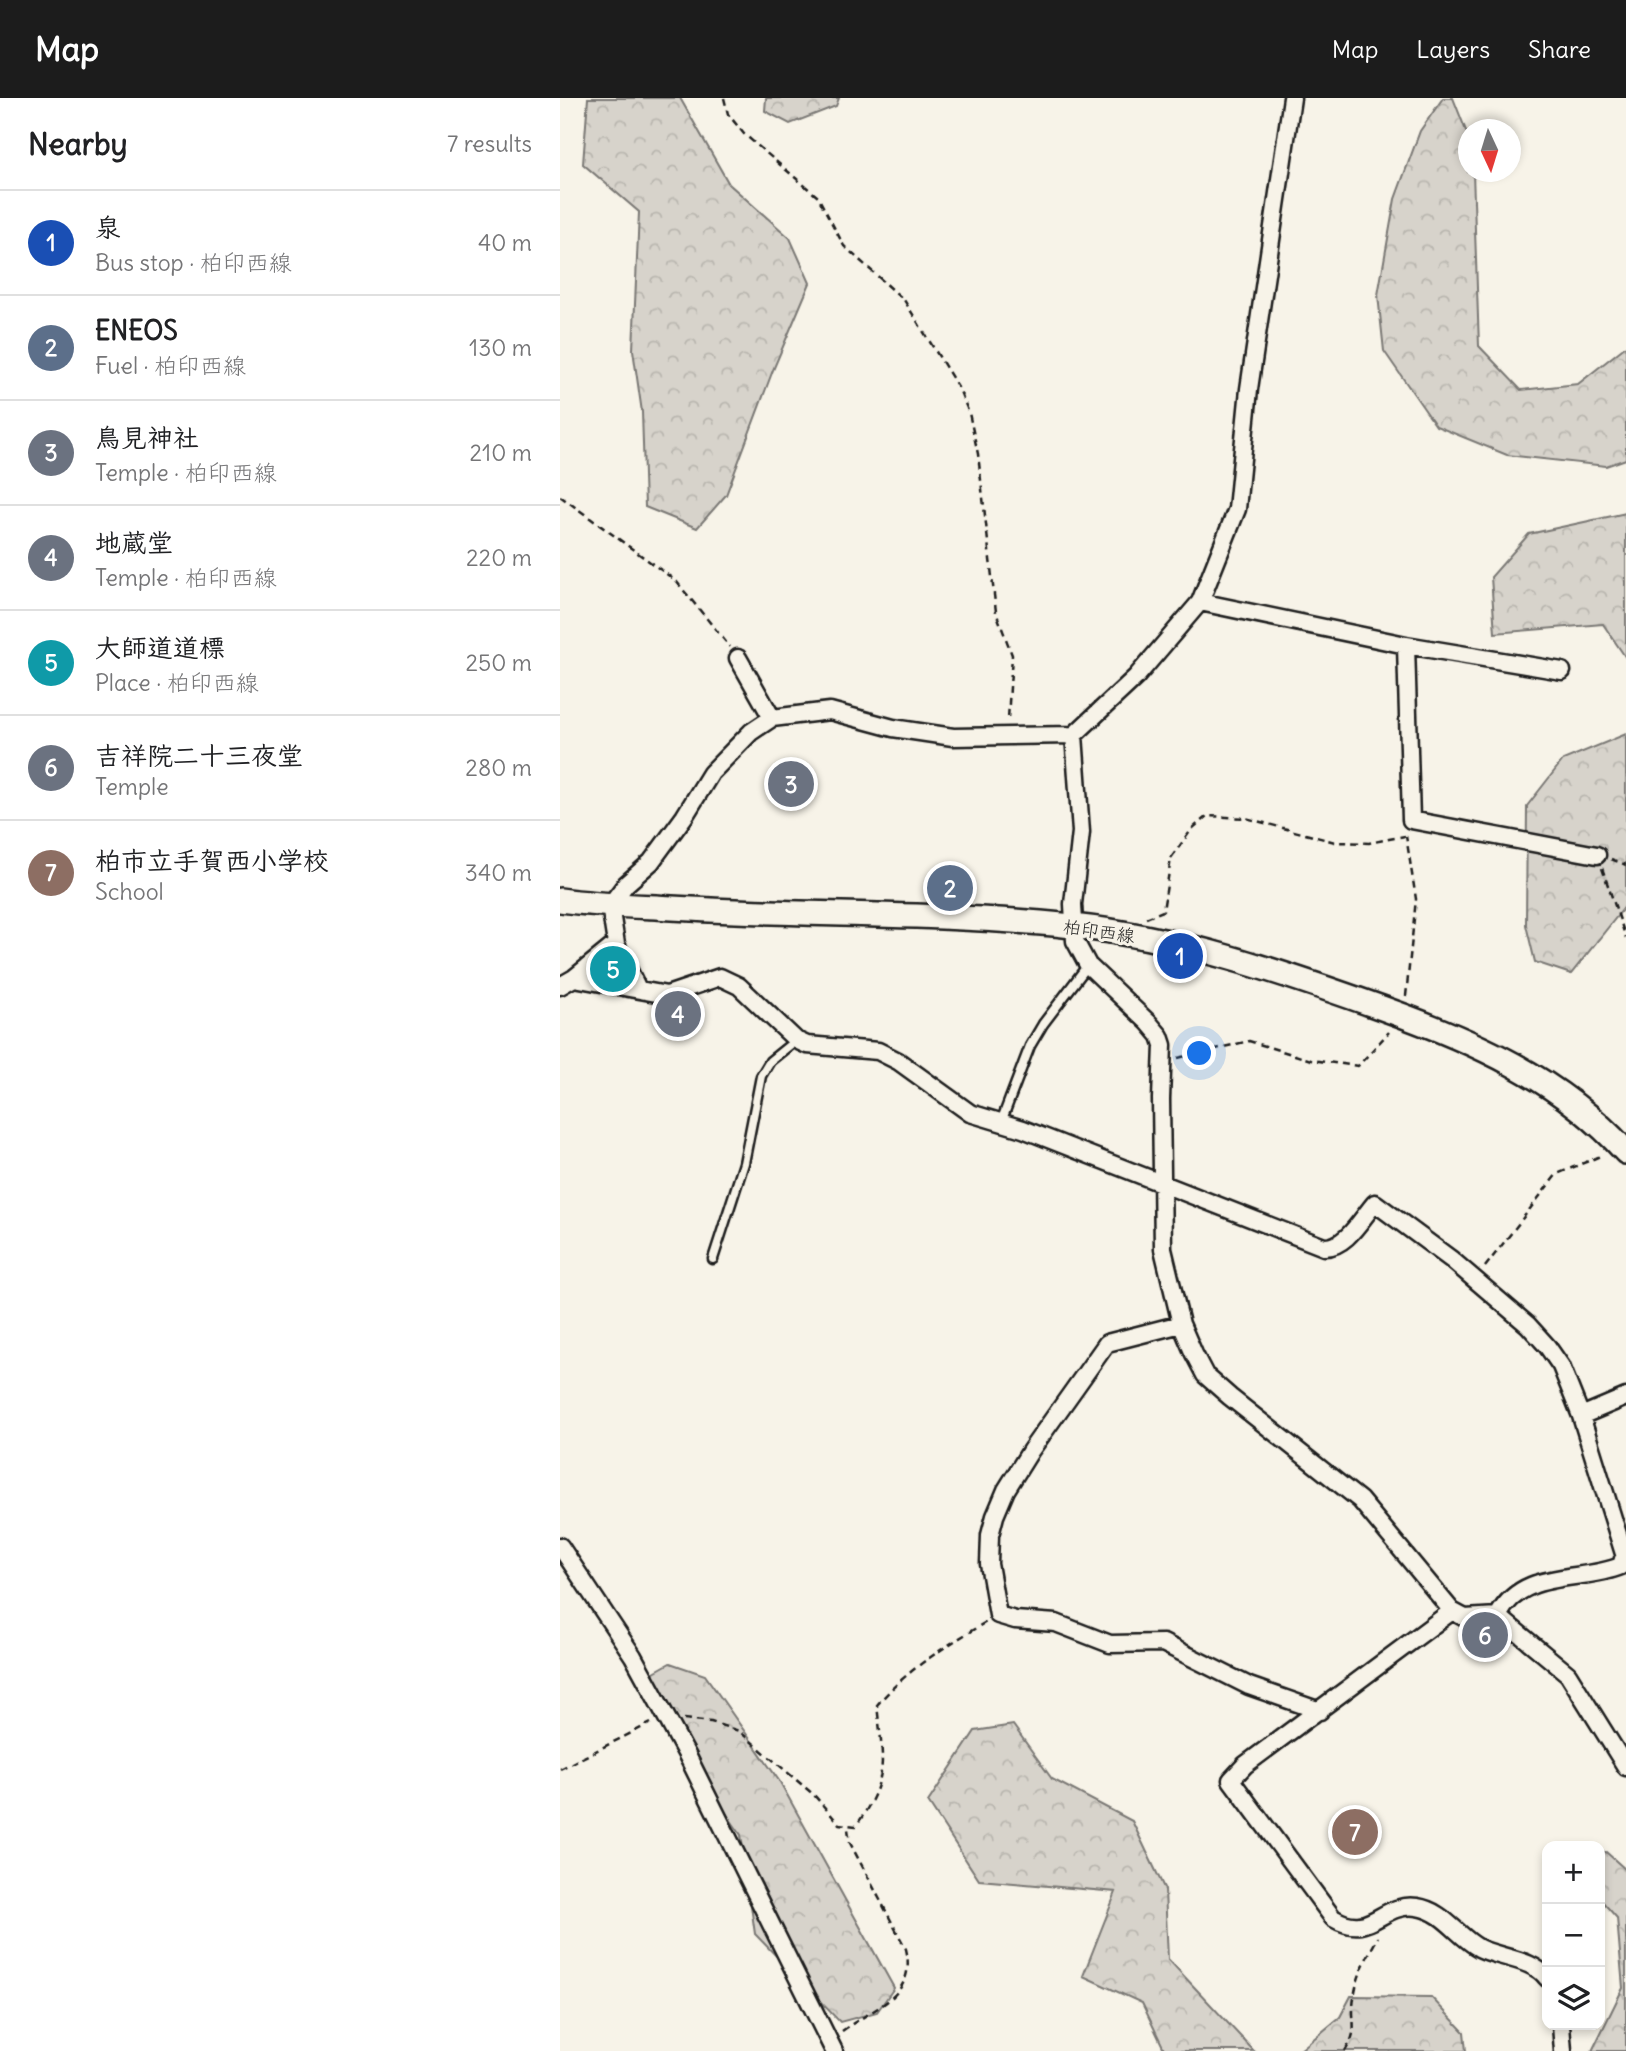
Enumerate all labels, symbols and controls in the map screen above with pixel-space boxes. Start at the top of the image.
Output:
text: Map [35,28,99,70]
text: Map [1332,34,1378,64]
text: Layers [1416,34,1490,64]
text: Share [1528,34,1591,64]
north arrow [1458,119,1521,182]
text: Nearby [28,125,128,163]
text: 7 results [447,129,532,158]
text: 泉 [95,211,121,244]
text: 1 [46,228,56,257]
text: 40 m [478,228,532,257]
text: Bus stop · 柏印西線 [95,248,292,277]
text: ENEOS [95,314,178,347]
text: 2 [45,333,57,362]
text: 130 m [469,333,532,362]
text: Fuel · 柏印西線 [95,351,246,380]
text: 鳥見神社 [95,421,199,454]
text: 3 [44,438,58,467]
text: 210 m [469,438,532,467]
text: Temple · 柏印西線 [95,458,277,487]
text: 地蔵堂 [95,526,173,559]
text: 4 [44,543,58,572]
text: 220 m [466,543,532,572]
text: Temple · 柏印西線 [95,563,277,592]
text: 大師道道標 [95,631,225,664]
text: 5 [44,648,58,677]
text: 250 m [465,648,532,677]
text: Place · 柏印西線 [95,668,259,697]
text: 吉祥院二十三夜堂 [95,739,303,772]
text: 6 [44,753,58,782]
text: 280 m [465,753,532,782]
pin: 3 [768,758,814,810]
text: Temple [95,772,169,801]
text: 柏市立手賀西小学校 [95,844,329,877]
text: 7 [45,858,57,887]
text: 340 m [465,858,532,887]
pin: 2 [927,862,973,914]
text: School [95,877,164,906]
street label: 柏印西線 [1062,915,1136,947]
pin: 1 [1157,930,1203,982]
pin: 5 [590,943,636,995]
pin: 4 [655,988,701,1040]
your location [1182,1036,1216,1070]
pin: 6 [1462,1609,1508,1661]
pin: 7 [1332,1806,1378,1858]
map controls [1542,1841,1605,2030]
button: + [1542,1841,1605,1904]
button: − [1542,1904,1605,1967]
button: layers [1542,1967,1605,2030]

